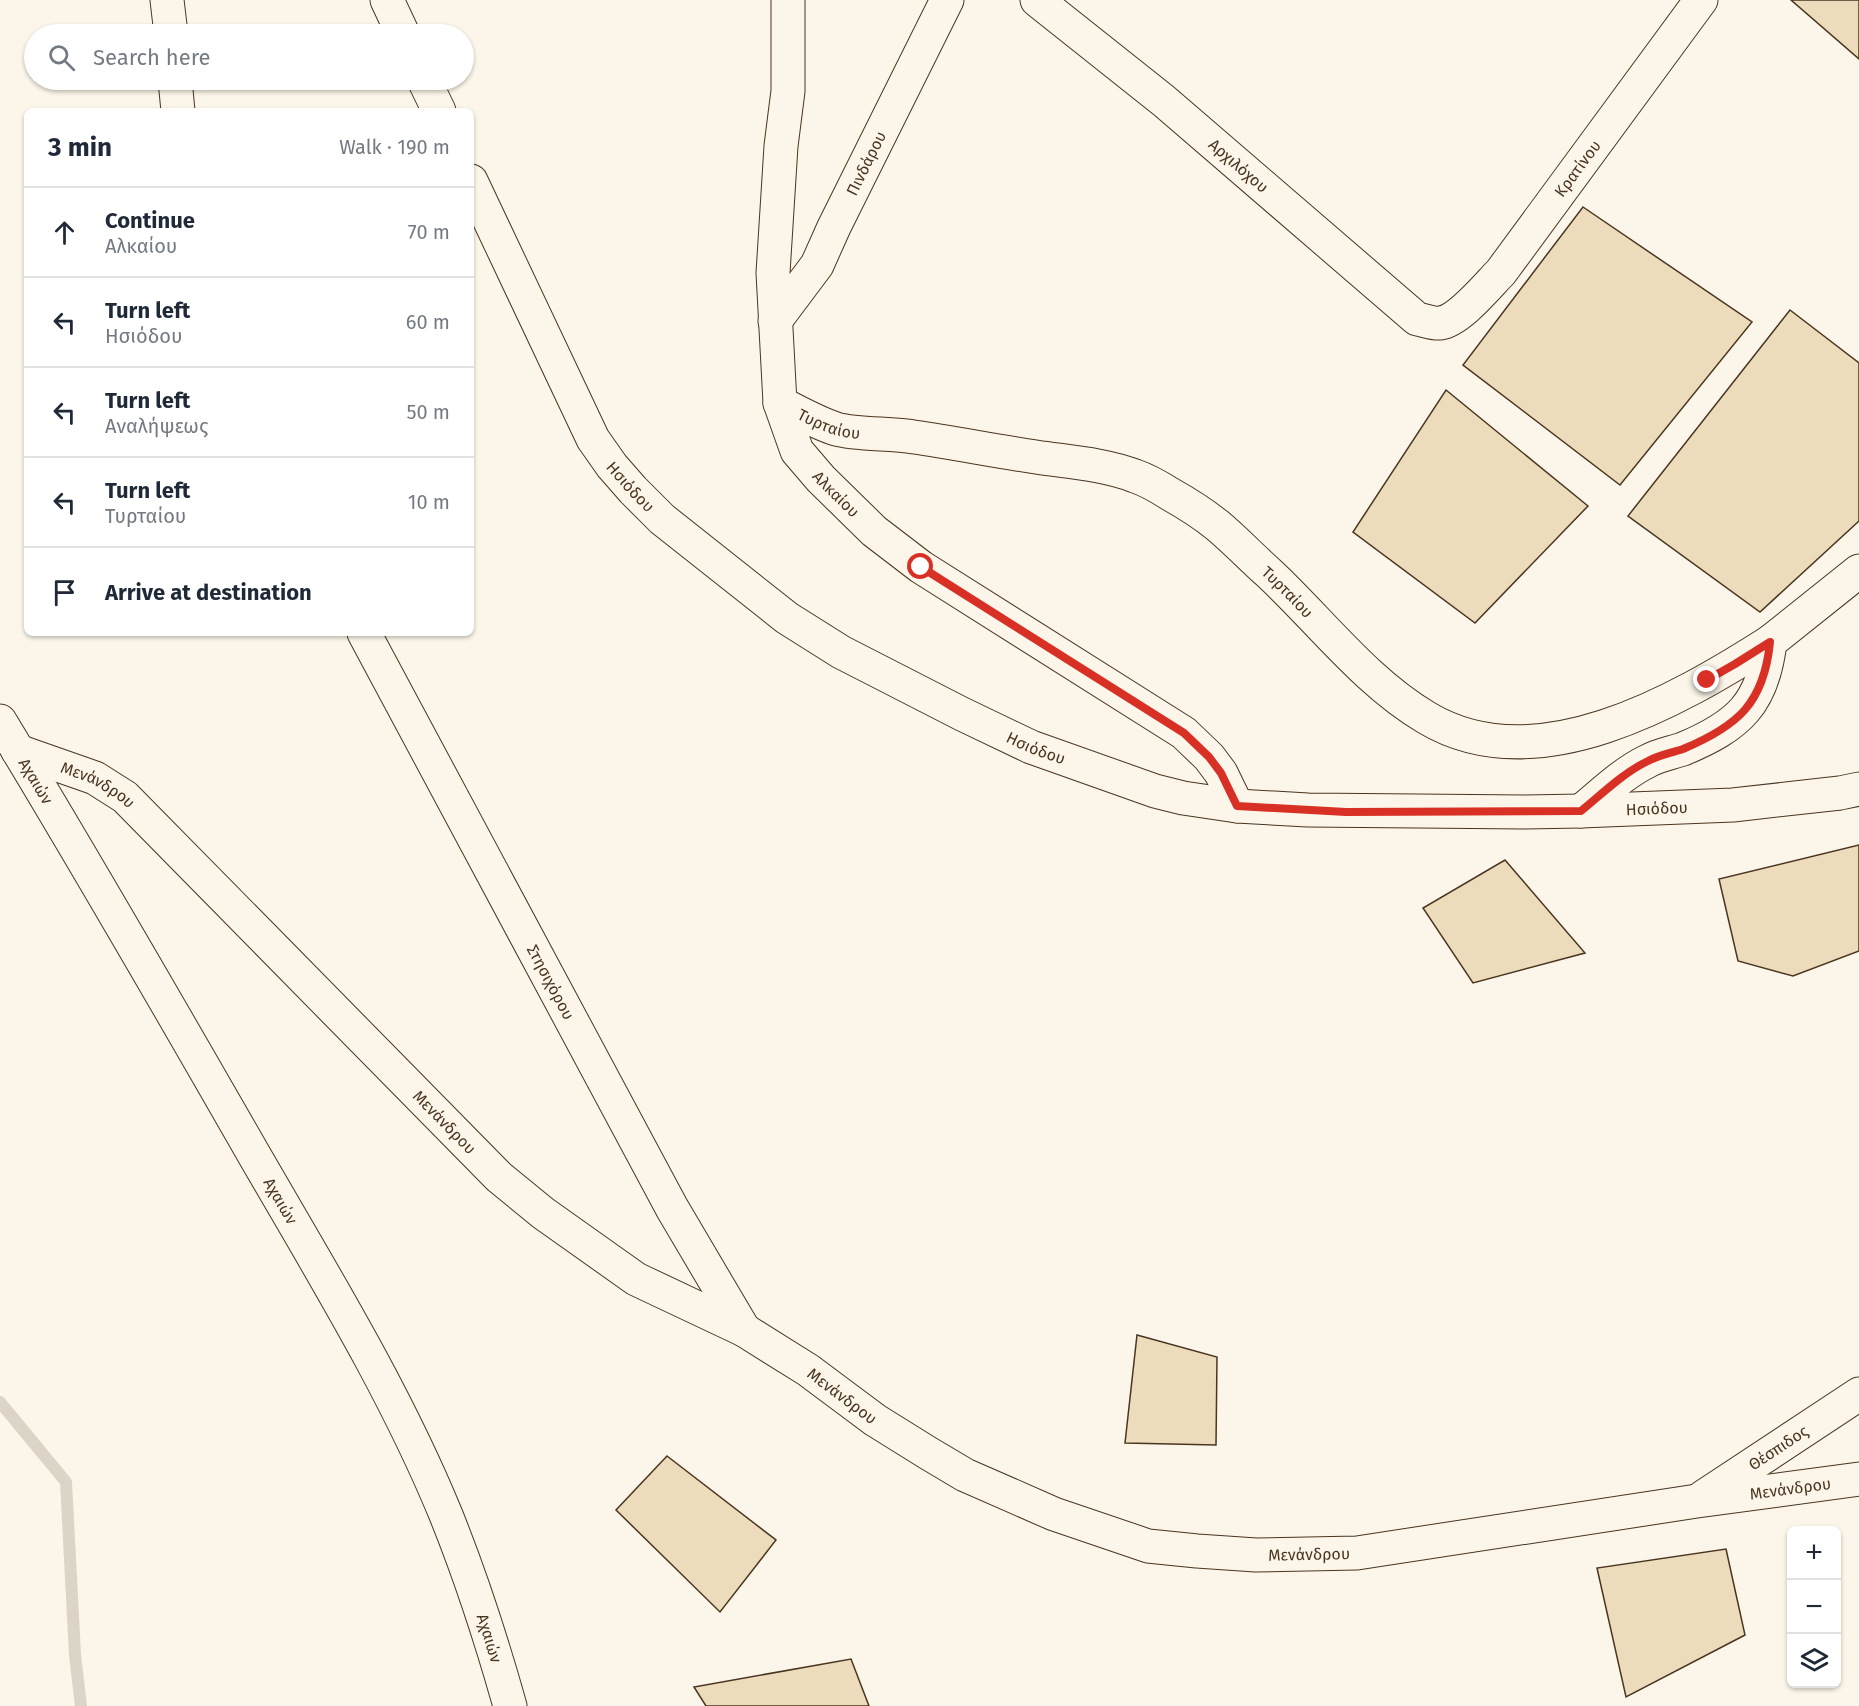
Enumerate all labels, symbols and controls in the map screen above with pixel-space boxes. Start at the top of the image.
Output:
search box [24,24,474,90]
icon: search [45,41,78,74]
text: Search here [93,44,211,71]
street label: Πινδάρου [842,128,890,198]
text: 3 min [48,132,112,163]
text: Walk · 190 m [339,135,450,159]
street label: Αρχιλόχου [1205,135,1272,196]
street label: Κρατίνου [1550,136,1604,200]
text: Continue [105,207,195,234]
icon: ahead [48,216,81,249]
text: 70 m [408,220,450,244]
text: Αλκαίου [105,234,177,258]
text: Turn left [105,297,190,324]
icon: left [48,306,81,339]
text: 60 m [406,310,450,334]
text: Ησιόδου [105,324,182,348]
text: Turn left [105,387,190,414]
icon: left [48,396,81,429]
text: 50 m [406,400,450,424]
street label: Τυρταίου [795,404,861,442]
text: Αναλήψεως [105,414,208,438]
street label: Ησιόδου [603,457,659,516]
street label: Αλκαίου [809,467,864,521]
text: Turn left [105,477,190,504]
icon: left [48,486,81,519]
text: 10 m [408,490,450,514]
text: Τυρταίου [105,504,186,528]
route start [907,553,933,579]
street label: Τυρταίου [1258,562,1317,621]
icon: arrive [48,576,81,609]
text: Arrive at destination [105,579,312,606]
route end [1693,666,1719,692]
street label: Ησιόδου [1003,727,1068,768]
street label: Αχαιών [15,754,57,808]
street label: Μενάνδρου [58,757,139,811]
street label: Ησιόδου [1625,797,1688,819]
street label: Στησιχόρου [523,941,579,1023]
street label: Μενάνδρου [409,1086,480,1158]
street label: Αχαιών [260,1174,302,1228]
street label: Μενάνδρου [804,1364,881,1428]
street label: Θέσπιδος [1745,1421,1812,1474]
street label: Μενάνδρου [1748,1473,1832,1503]
map controls [1787,1526,1841,1688]
button: + [1787,1526,1841,1580]
street label: Μενάνδρου [1268,1544,1350,1564]
button: − [1787,1580,1841,1634]
street label: Αχαιών [473,1611,506,1665]
button: layers [1787,1634,1841,1688]

